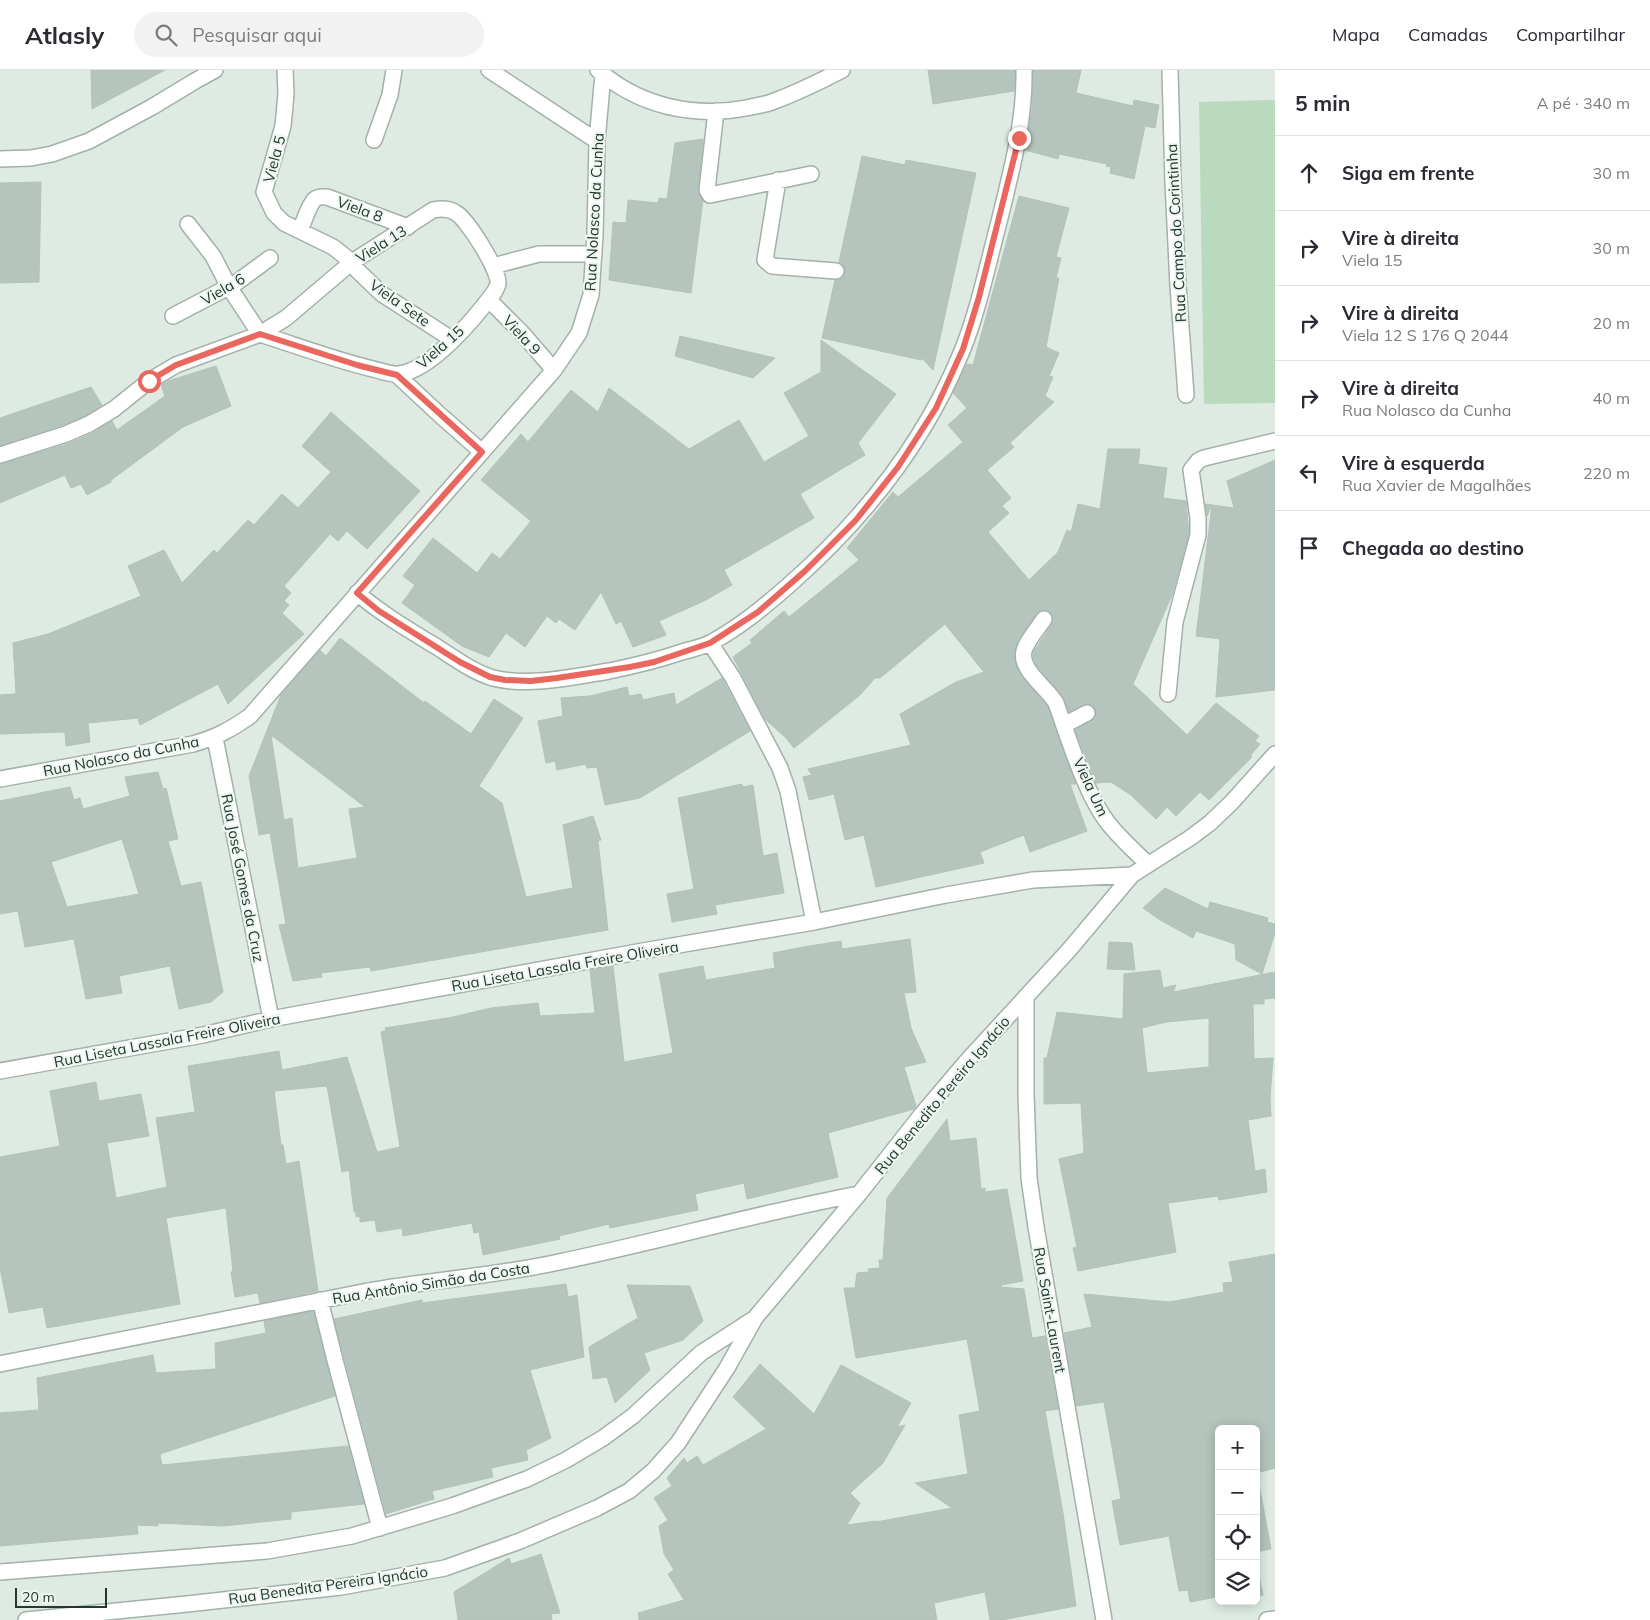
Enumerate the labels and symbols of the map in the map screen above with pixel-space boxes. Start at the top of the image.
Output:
route end [1008,127,1031,150]
street label: Rua Nolasco da Cunha [580,132,608,292]
street label: Viela 5 [259,134,289,184]
street label: Rua Campo do Corintinha [1162,143,1190,323]
street label: Viela 8 [334,192,386,226]
street label: Viela 13 [352,221,410,267]
street label: Viela 6 [198,269,248,309]
street label: Viela Sete [366,275,434,331]
street label: Viela 9 [499,311,545,359]
street label: Viela 15 [412,321,468,373]
route start [138,370,161,393]
street label: Rua Nolasco da Cunha [41,732,201,780]
street label: Viela Um [1069,755,1113,819]
street label: Rua José Gomes da Cruz [217,792,269,964]
street label: Rua Liseta Lassala Freire Oliveira [450,937,680,995]
street label: Rua Liseta Lassala Freire Oliveira [52,1009,282,1071]
street label: Rua Benedito Pereira Ignácio [870,1012,1014,1178]
street label: Rua Saint-Laurent [1030,1246,1070,1374]
street label: Rua Antônio Simão da Costa [331,1258,531,1308]
street label: Rua Benedita Pereira Ignácio [227,1562,429,1608]
scale bar [15,1585,108,1608]

